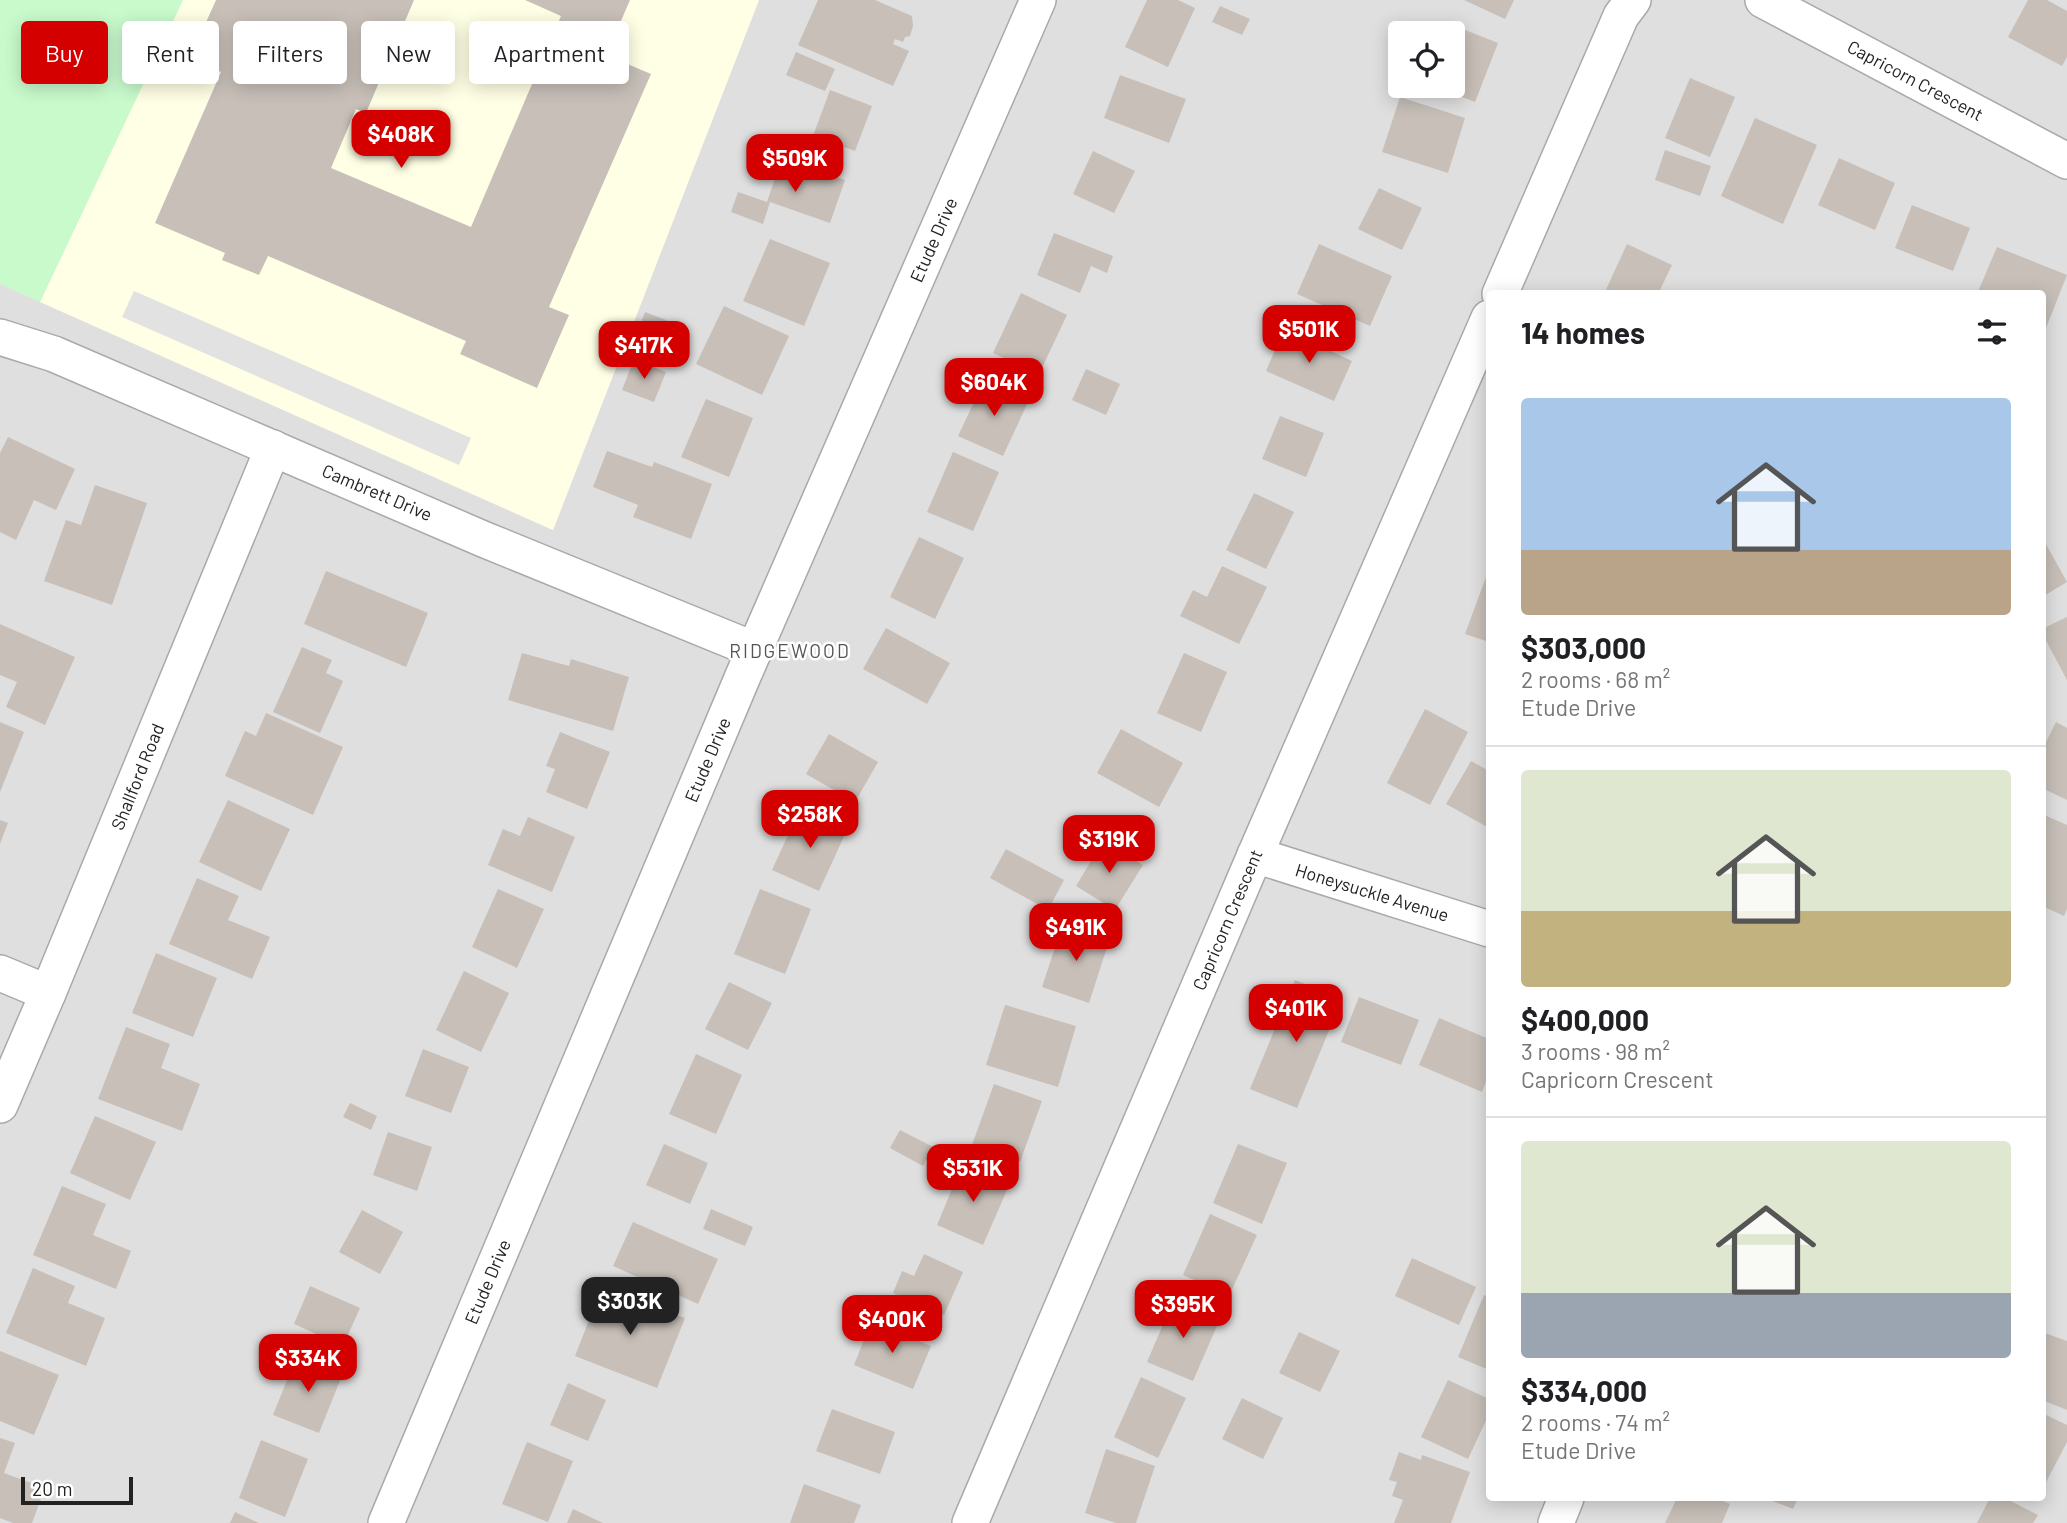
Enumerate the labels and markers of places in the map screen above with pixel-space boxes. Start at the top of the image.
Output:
pin: $408K [352,110,450,170]
pin: $509K [746,134,844,194]
pin: $501K [1260,306,1358,365]
pin: $417K [595,322,693,381]
pin: $604K [945,358,1043,418]
pin: $258K [761,790,859,850]
pin: $319K [1060,816,1158,875]
pin: $491K [1027,904,1125,963]
pin: $401K [1247,984,1345,1044]
pin: $531K [924,1144,1022,1204]
pin: $303K [581,1278,679,1337]
pin: $395K [1134,1280,1232,1340]
pin: $400K [843,1296,941,1355]
pin: $334K [259,1334,357,1394]

